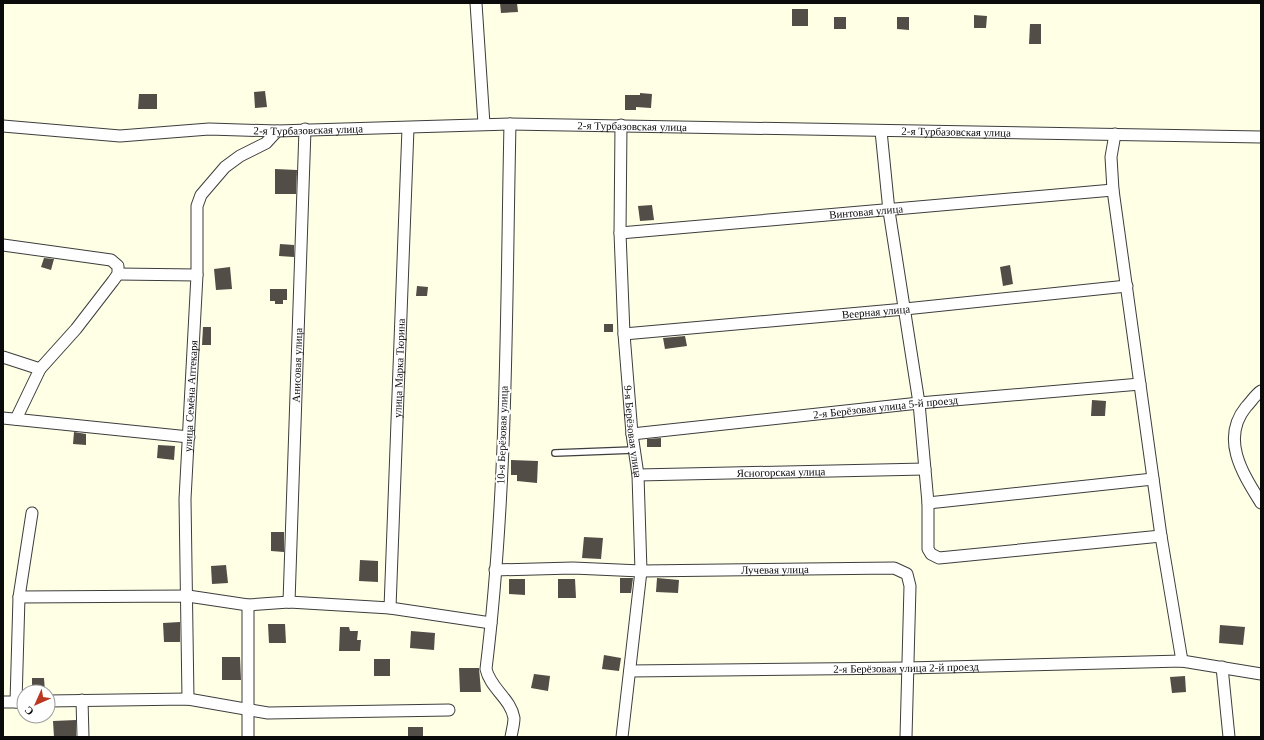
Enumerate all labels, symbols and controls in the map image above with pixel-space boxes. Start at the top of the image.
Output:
street label: 2-я Турбазовская улица [577,119,687,133]
street label: 2-я Турбазовская улица [253,122,363,137]
street label: 2-я Турбазовская улица [901,125,1011,139]
street label: Винтовая улица [829,202,904,221]
street label: Веерная улица [841,302,911,321]
street label: улица Марка Тюрина [391,318,407,418]
street label: Анисовая улица [290,327,304,403]
street label: улица Семёна Аптекаря [182,340,199,452]
street label: 10-я Берёзовая улица [494,385,510,485]
street label: 9-я Берёзовая улица [622,385,644,478]
street label: 2-я Берёзовая улица 5-й проезд [812,394,959,420]
street label: Ясногорская улица [736,465,826,479]
street label: Лучевая улица [741,563,809,576]
street label: 2-я Берёзовая улица 2-й проезд [833,660,979,675]
north arrow [16,684,56,724]
text: С [22,704,36,718]

